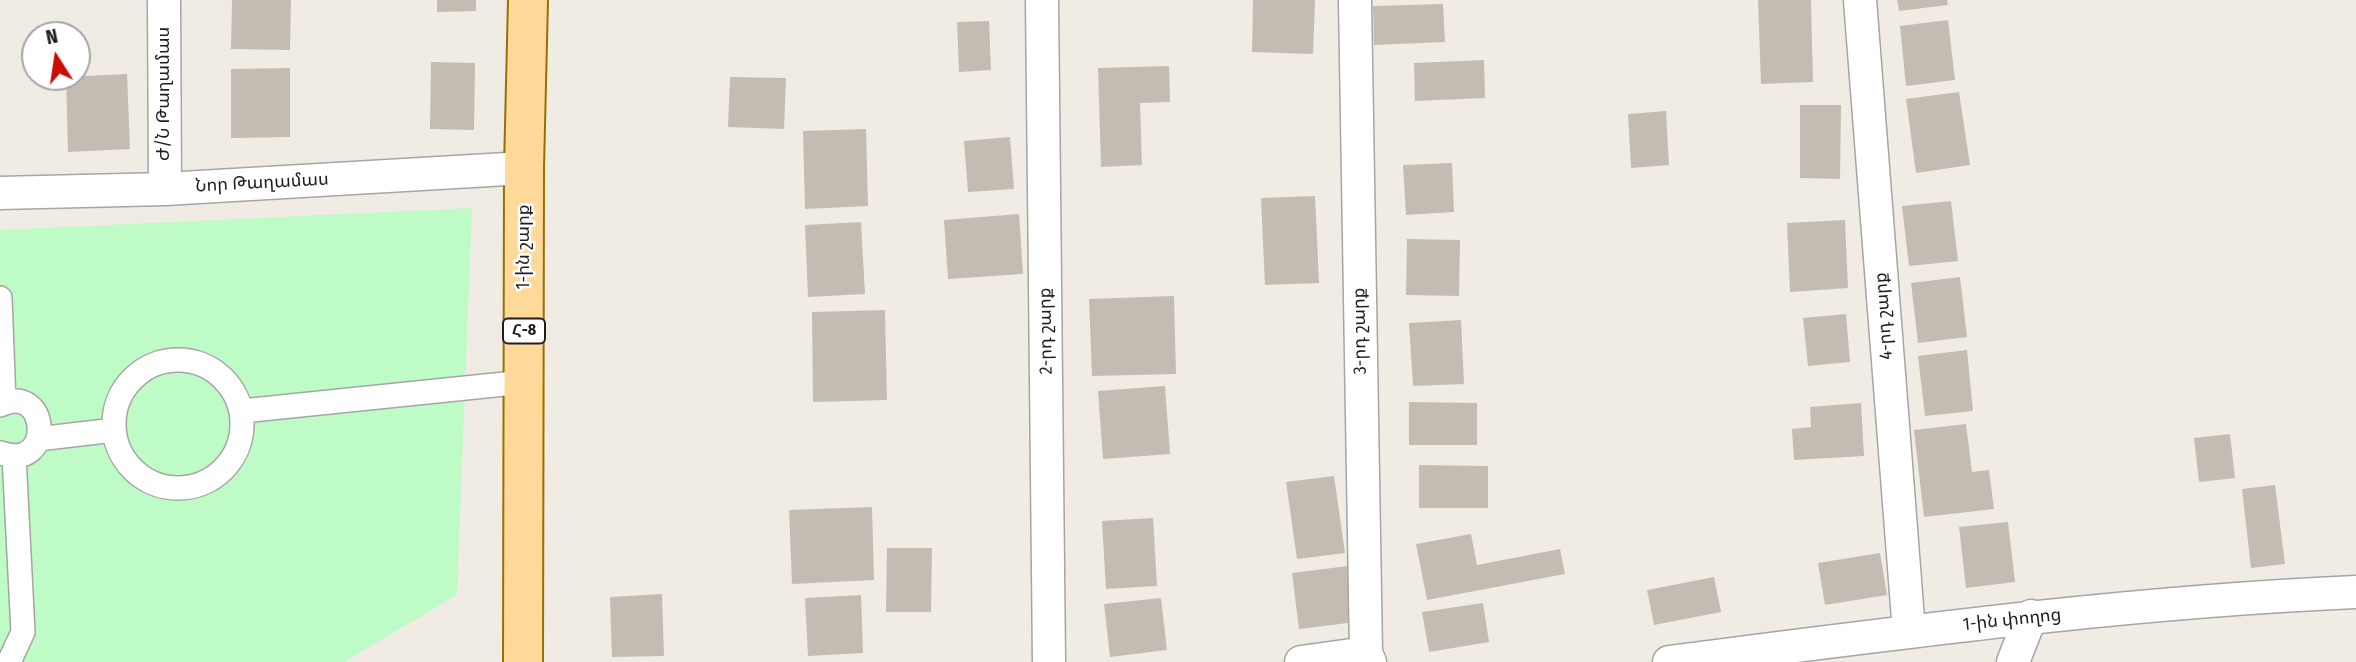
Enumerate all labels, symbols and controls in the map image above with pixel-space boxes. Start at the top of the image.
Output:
north arrow [21,21,91,91]
text: N [44,24,60,49]
street label: Ժ/Ն Թաղամաս [153,27,175,161]
street label: Նոր Թաղամաս [195,169,329,197]
street label: 1-ին շարք [513,205,535,289]
street label: 4-րդ շարք [1870,272,1898,360]
street label: 3-րդ շարք [1348,287,1372,375]
street label: 2-րդ շարք [1034,288,1058,374]
road number: Հ-8 [503,318,545,344]
street label: 1-ին փողոց [1962,604,2062,636]

